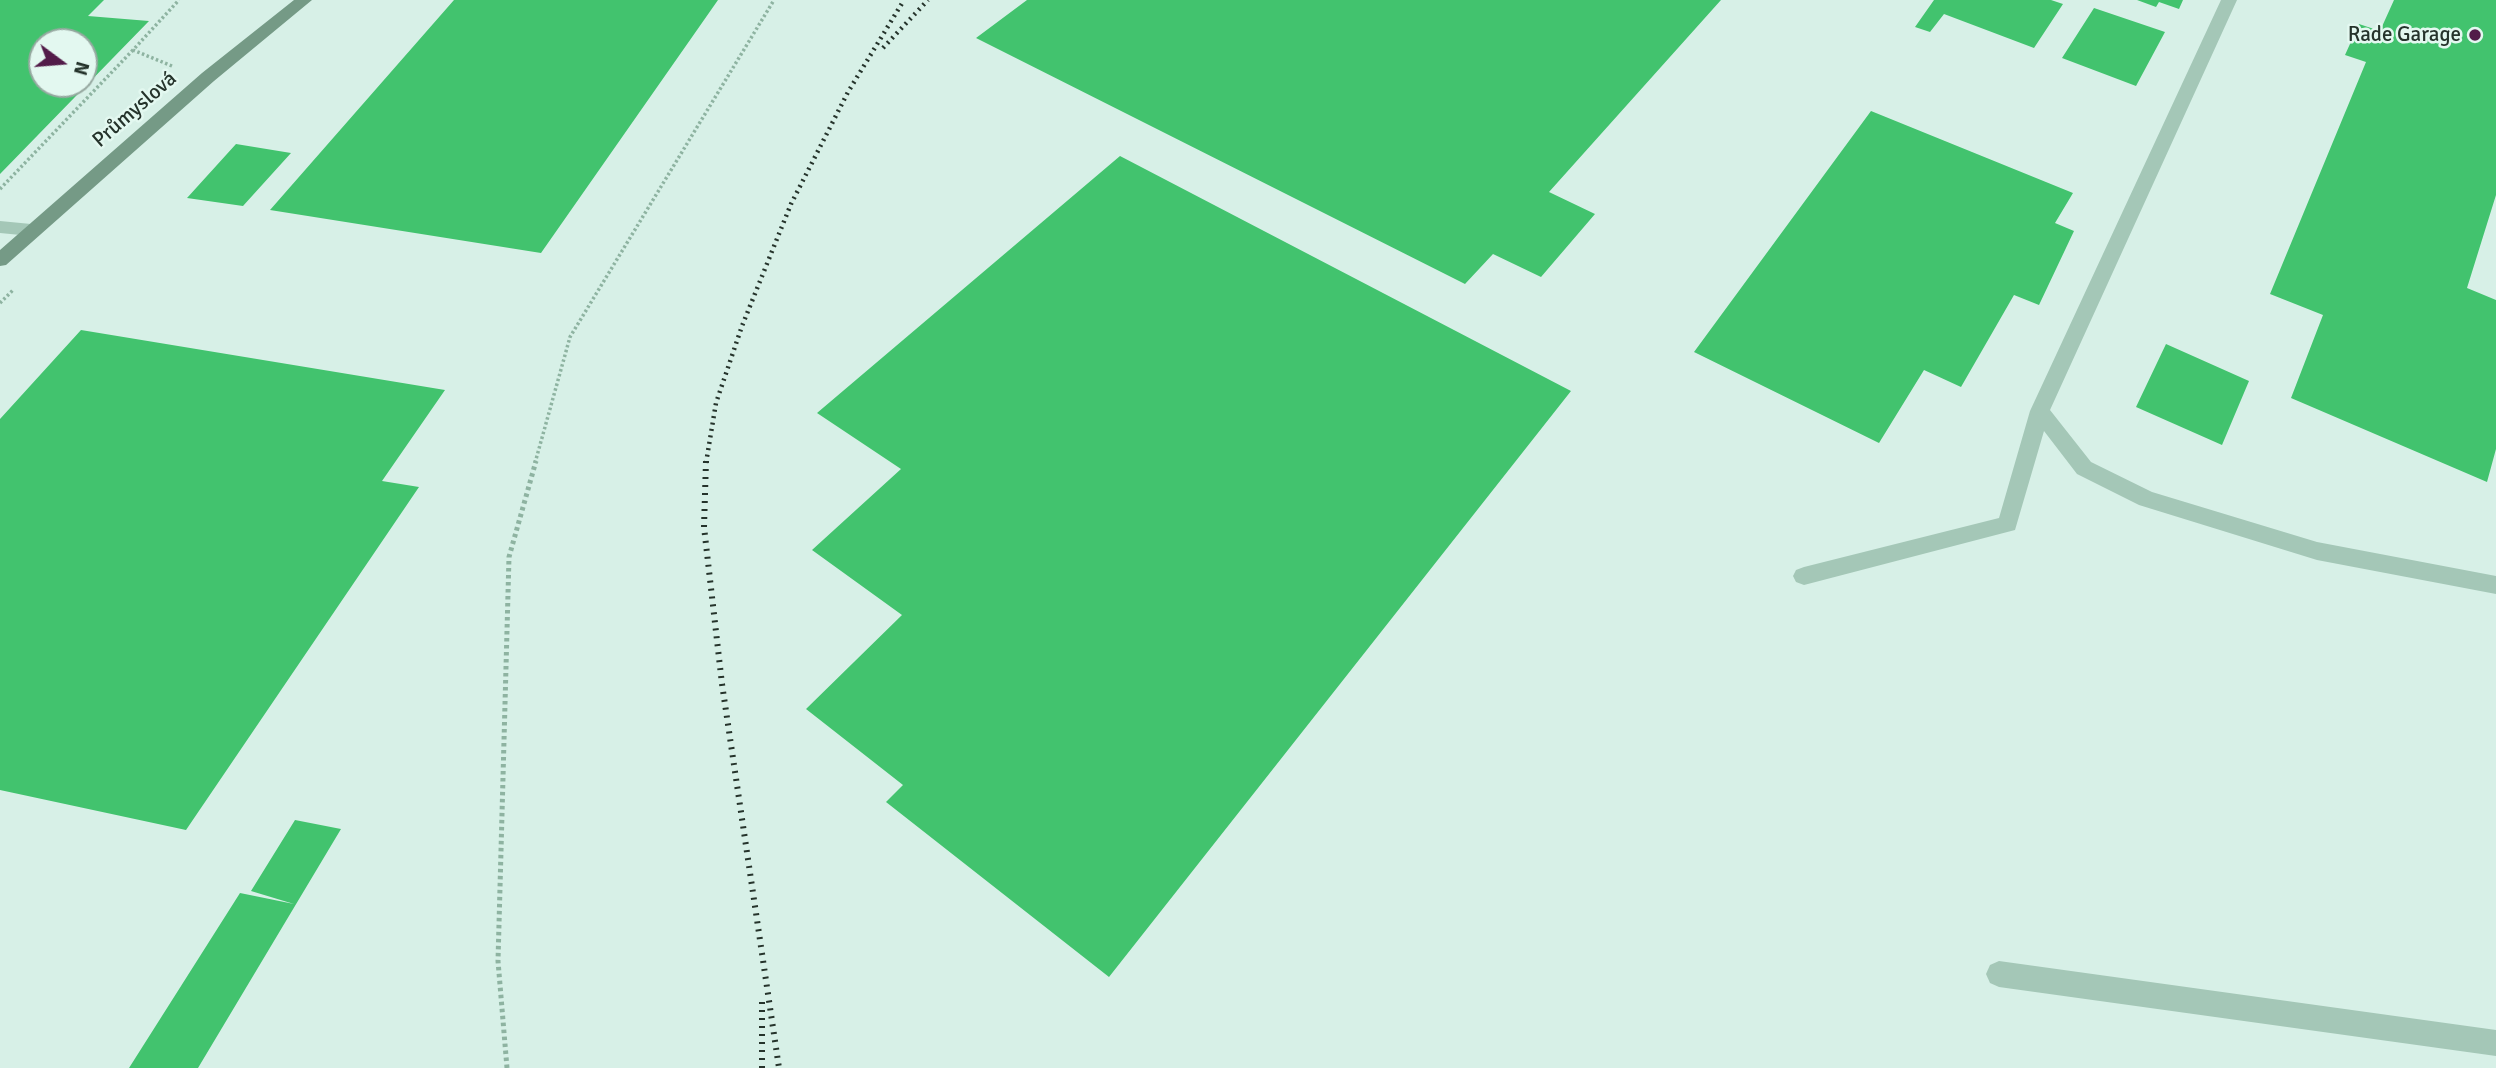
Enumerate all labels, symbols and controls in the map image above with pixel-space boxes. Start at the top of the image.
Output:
place label: Rade Garage [2348,22,2461,48]
marker: Rade Garage [2467,27,2483,43]
north arrow [28,28,98,98]
text: N [68,59,95,78]
street label: Průmyslová [88,67,182,153]

